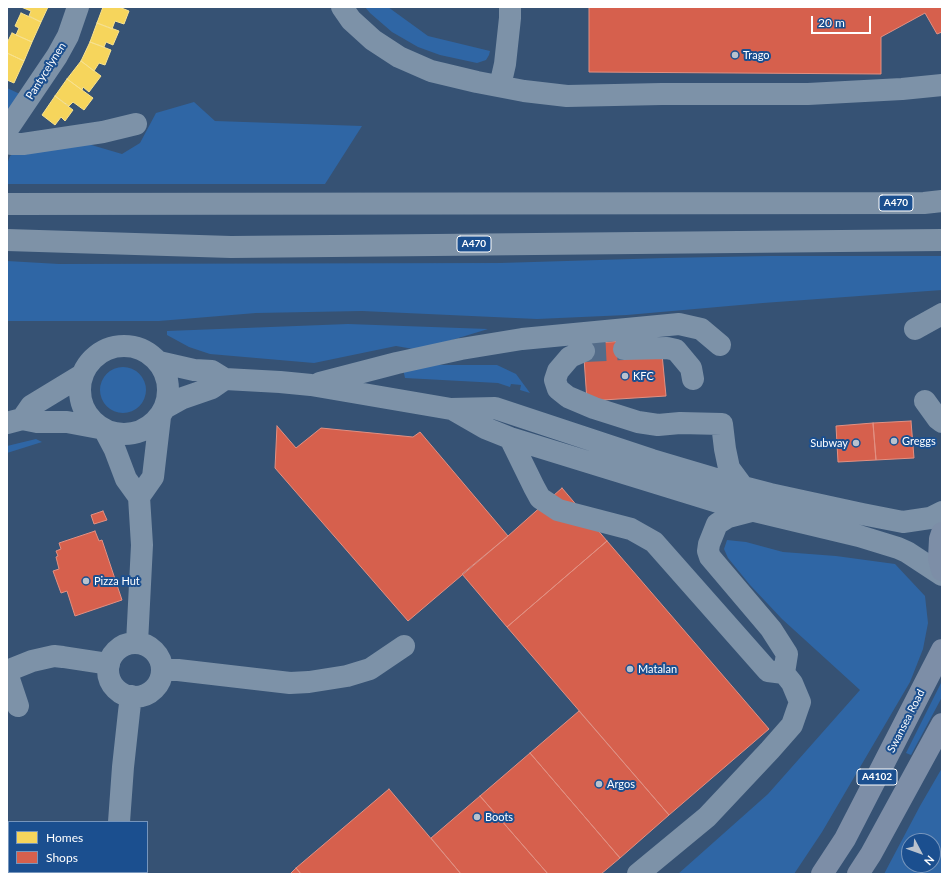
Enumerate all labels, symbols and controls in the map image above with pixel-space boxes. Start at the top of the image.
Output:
scale bar [813,8,873,34]
text: 20 m [818,15,845,30]
street label: Pantycelynen [23,40,69,102]
place label: Trago [743,48,770,62]
marker: Trago [730,50,740,60]
road number: A470 [879,195,913,211]
road number: A470 [457,236,491,252]
place label: KFC [633,369,654,383]
marker: KFC [620,371,630,381]
place label: Greggs [902,434,936,448]
place label: Subway [810,436,848,450]
marker: Greggs [889,436,899,446]
marker: Subway [851,438,861,448]
place label: Pizza Hut [94,574,140,588]
marker: Pizza Hut [81,576,91,586]
place label: Matalan [638,662,677,676]
marker: Matalan [625,664,635,674]
street label: Swansea Road [884,687,928,755]
road number: A4102 [857,769,897,785]
place label: Argos [607,777,635,791]
marker: Argos [594,779,604,789]
place label: Boots [485,810,513,824]
marker: Boots [472,812,482,822]
legend [8,821,148,873]
text: Homes [46,830,83,845]
north arrow [901,833,941,873]
text: Shops [46,850,78,865]
text: N [922,853,937,868]

